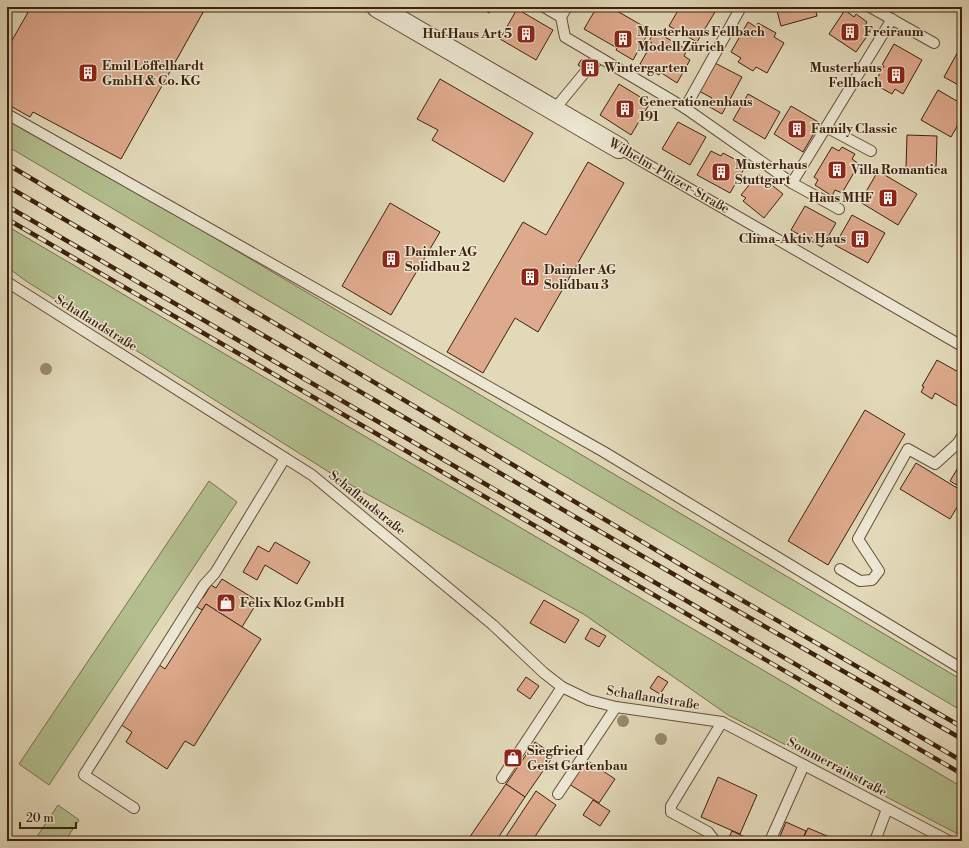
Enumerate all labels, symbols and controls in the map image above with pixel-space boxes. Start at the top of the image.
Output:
building icon: Freiraum [839,21,861,43]
building icon: Huf Haus Art 5 [515,23,537,45]
place label: Musterhaus Fellbach Modell Zürich [637,24,765,55]
place label: Freiraum [864,24,924,40]
place label: Huf Haus Art 5 [422,26,512,42]
building icon: Musterhaus Fellbach Modell Zürich [612,28,634,50]
building icon: Wintergarten [579,57,601,79]
place label: Emil Löffelhardt GmbH & Co. KG [102,58,204,89]
place label: Wintergarten [603,60,688,76]
place label: Musterhaus Fellbach [810,60,882,91]
building icon: Emil Löffelhardt GmbH & Co. KG [77,62,99,84]
building icon: Musterhaus Fellbach [885,64,907,86]
place label: Generationenhaus 191 [639,94,753,125]
building icon: Generationenhaus 191 [614,98,636,120]
building icon: Family Classic [786,118,808,140]
place label: Family Classic [811,121,898,137]
street label: Wilhelm-Pfitzer-Straße [605,134,733,217]
place label: Musterhaus Stuttgart [735,157,808,188]
building icon: Villa Romantica [826,159,848,181]
building icon: Musterhaus Stuttgart [710,161,732,183]
place label: Villa Romantica [850,162,948,178]
building icon: Haus MHF [877,187,899,209]
place label: Haus MHF [809,190,874,206]
building icon: Clima-Aktiv Haus [849,228,871,250]
place label: Clima-Aktiv Haus [739,231,846,247]
place label: Daimler AG Solidbau 2 [405,244,478,275]
building icon: Daimler AG Solidbau 2 [380,248,402,270]
place label: Daimler AG Solidbau 3 [544,262,617,293]
building icon: Daimler AG Solidbau 3 [519,266,541,288]
street label: Schaflandstraße [52,291,141,355]
street label: Schaflandstraße [325,467,409,539]
shop icon: Felix Kloz GmbH [215,592,237,614]
place label: Felix Kloz GmbH [240,595,345,611]
street label: Schaflandstraße [605,683,701,713]
street label: Sommerrainstraße [784,734,890,800]
place label: Siegfried Geist Gartenbau [527,743,628,774]
shop icon: Siegfried Geist Gartenbau [502,747,524,769]
scale bar [20,804,76,830]
text: 20 m [26,811,54,826]

